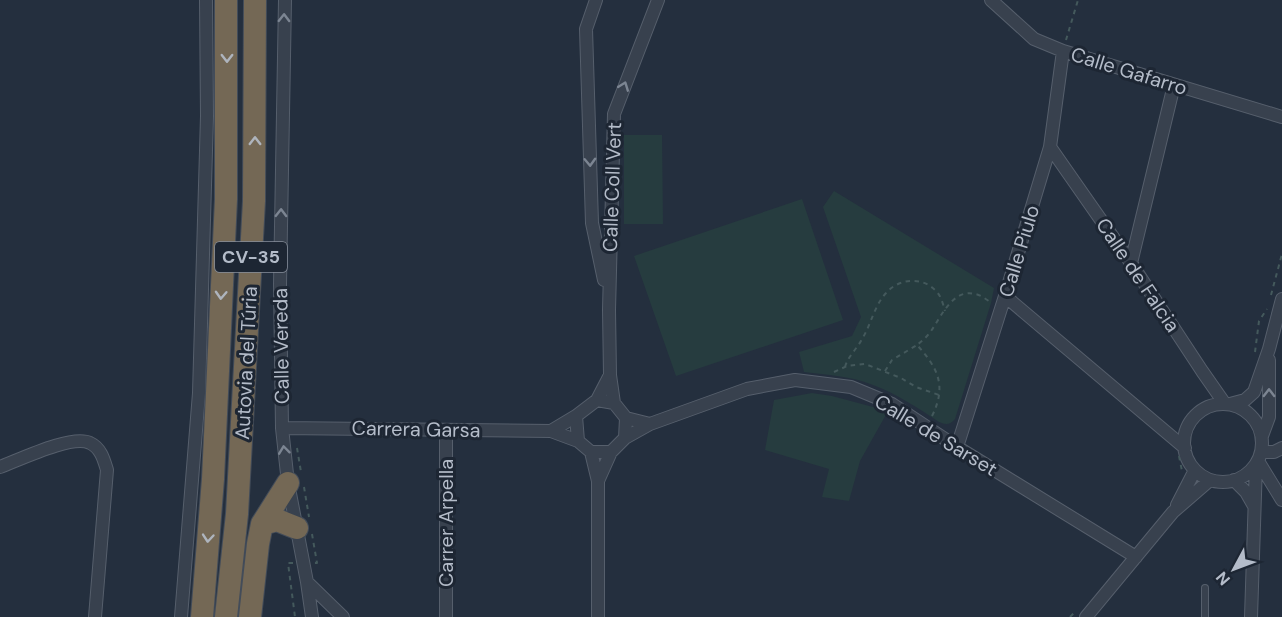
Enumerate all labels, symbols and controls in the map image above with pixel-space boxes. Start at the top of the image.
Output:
one-way arrow [278,13,291,22]
street label: Calle Gafarro [1068,41,1190,101]
one-way arrow [220,54,233,63]
one-way arrow [617,81,630,92]
street label: Calle Coll Vert [597,121,627,252]
one-way arrow [249,137,261,146]
one-way arrow [584,157,596,166]
street label: Calle Piulo [993,202,1045,300]
one-way arrow [275,208,287,217]
street label: Calle de Falcia [1090,213,1186,337]
road number: CV-35 [215,242,287,272]
street label: Autovia del Túria [229,286,263,440]
street label: Calle Vereda [267,288,295,404]
one-way arrow [215,291,228,300]
street label: Calle de Sarset [870,388,1002,482]
one-way arrow [1263,389,1275,398]
street label: Carrera Garsa [351,415,481,443]
one-way arrow [279,445,291,454]
street label: Carrer Arpella [433,459,459,587]
one-way arrow [202,533,215,542]
north arrow [1204,539,1264,599]
text: N [1211,567,1235,590]

